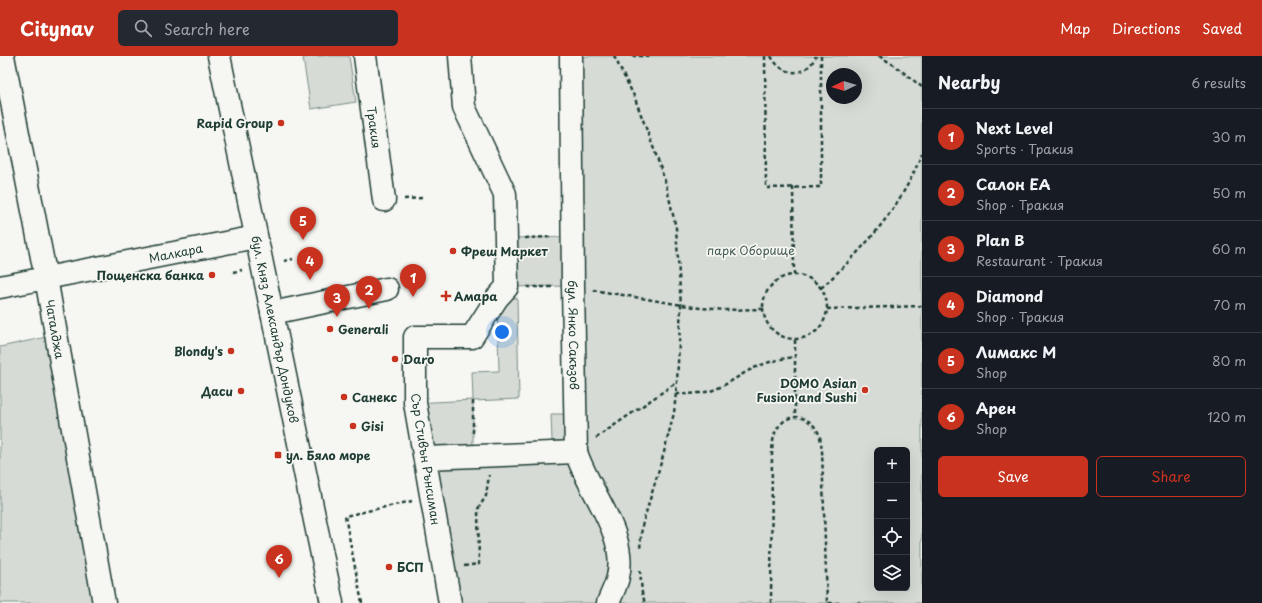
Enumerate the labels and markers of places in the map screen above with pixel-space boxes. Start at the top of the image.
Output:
place label: Rapid Group [197,114,273,132]
marker: Rapid Group [276,118,286,128]
pin: 5 [290,207,316,240]
place label: Фреш Маркет [461,242,548,260]
marker: Фреш Маркет [448,246,458,256]
pin: 4 [297,247,323,280]
pin: 1 [400,264,426,297]
place label: Пощенска банка [97,266,204,284]
marker: Пощенска банка [207,270,217,280]
pin: 2 [356,276,382,309]
pin: 3 [324,284,350,317]
place label: Амара [454,287,498,305]
marker: Амара [441,291,451,301]
place label: Generali [338,320,389,338]
marker: Generali [325,324,335,334]
place label: Blondy's [174,342,223,360]
marker: Blondy's [226,346,236,356]
place label: Daro [403,350,434,368]
marker: Daro [390,354,400,364]
place label: DOMO Asian Fusion and Sushi [757,374,857,406]
place label: Даси [201,382,233,400]
marker: DOMO Asian Fusion and Sushi [860,385,870,395]
marker: Даси [236,386,246,396]
place label: Санекс [352,388,397,406]
marker: Санекс [339,392,349,402]
place label: Gisi [361,417,384,435]
marker: Gisi [348,421,358,431]
place label: ул. Бяло море [286,446,371,464]
marker: ул. Бяло море [273,450,283,460]
pin: 6 [266,545,292,578]
place label: БСП [397,558,424,576]
marker: БСП [384,562,394,572]

